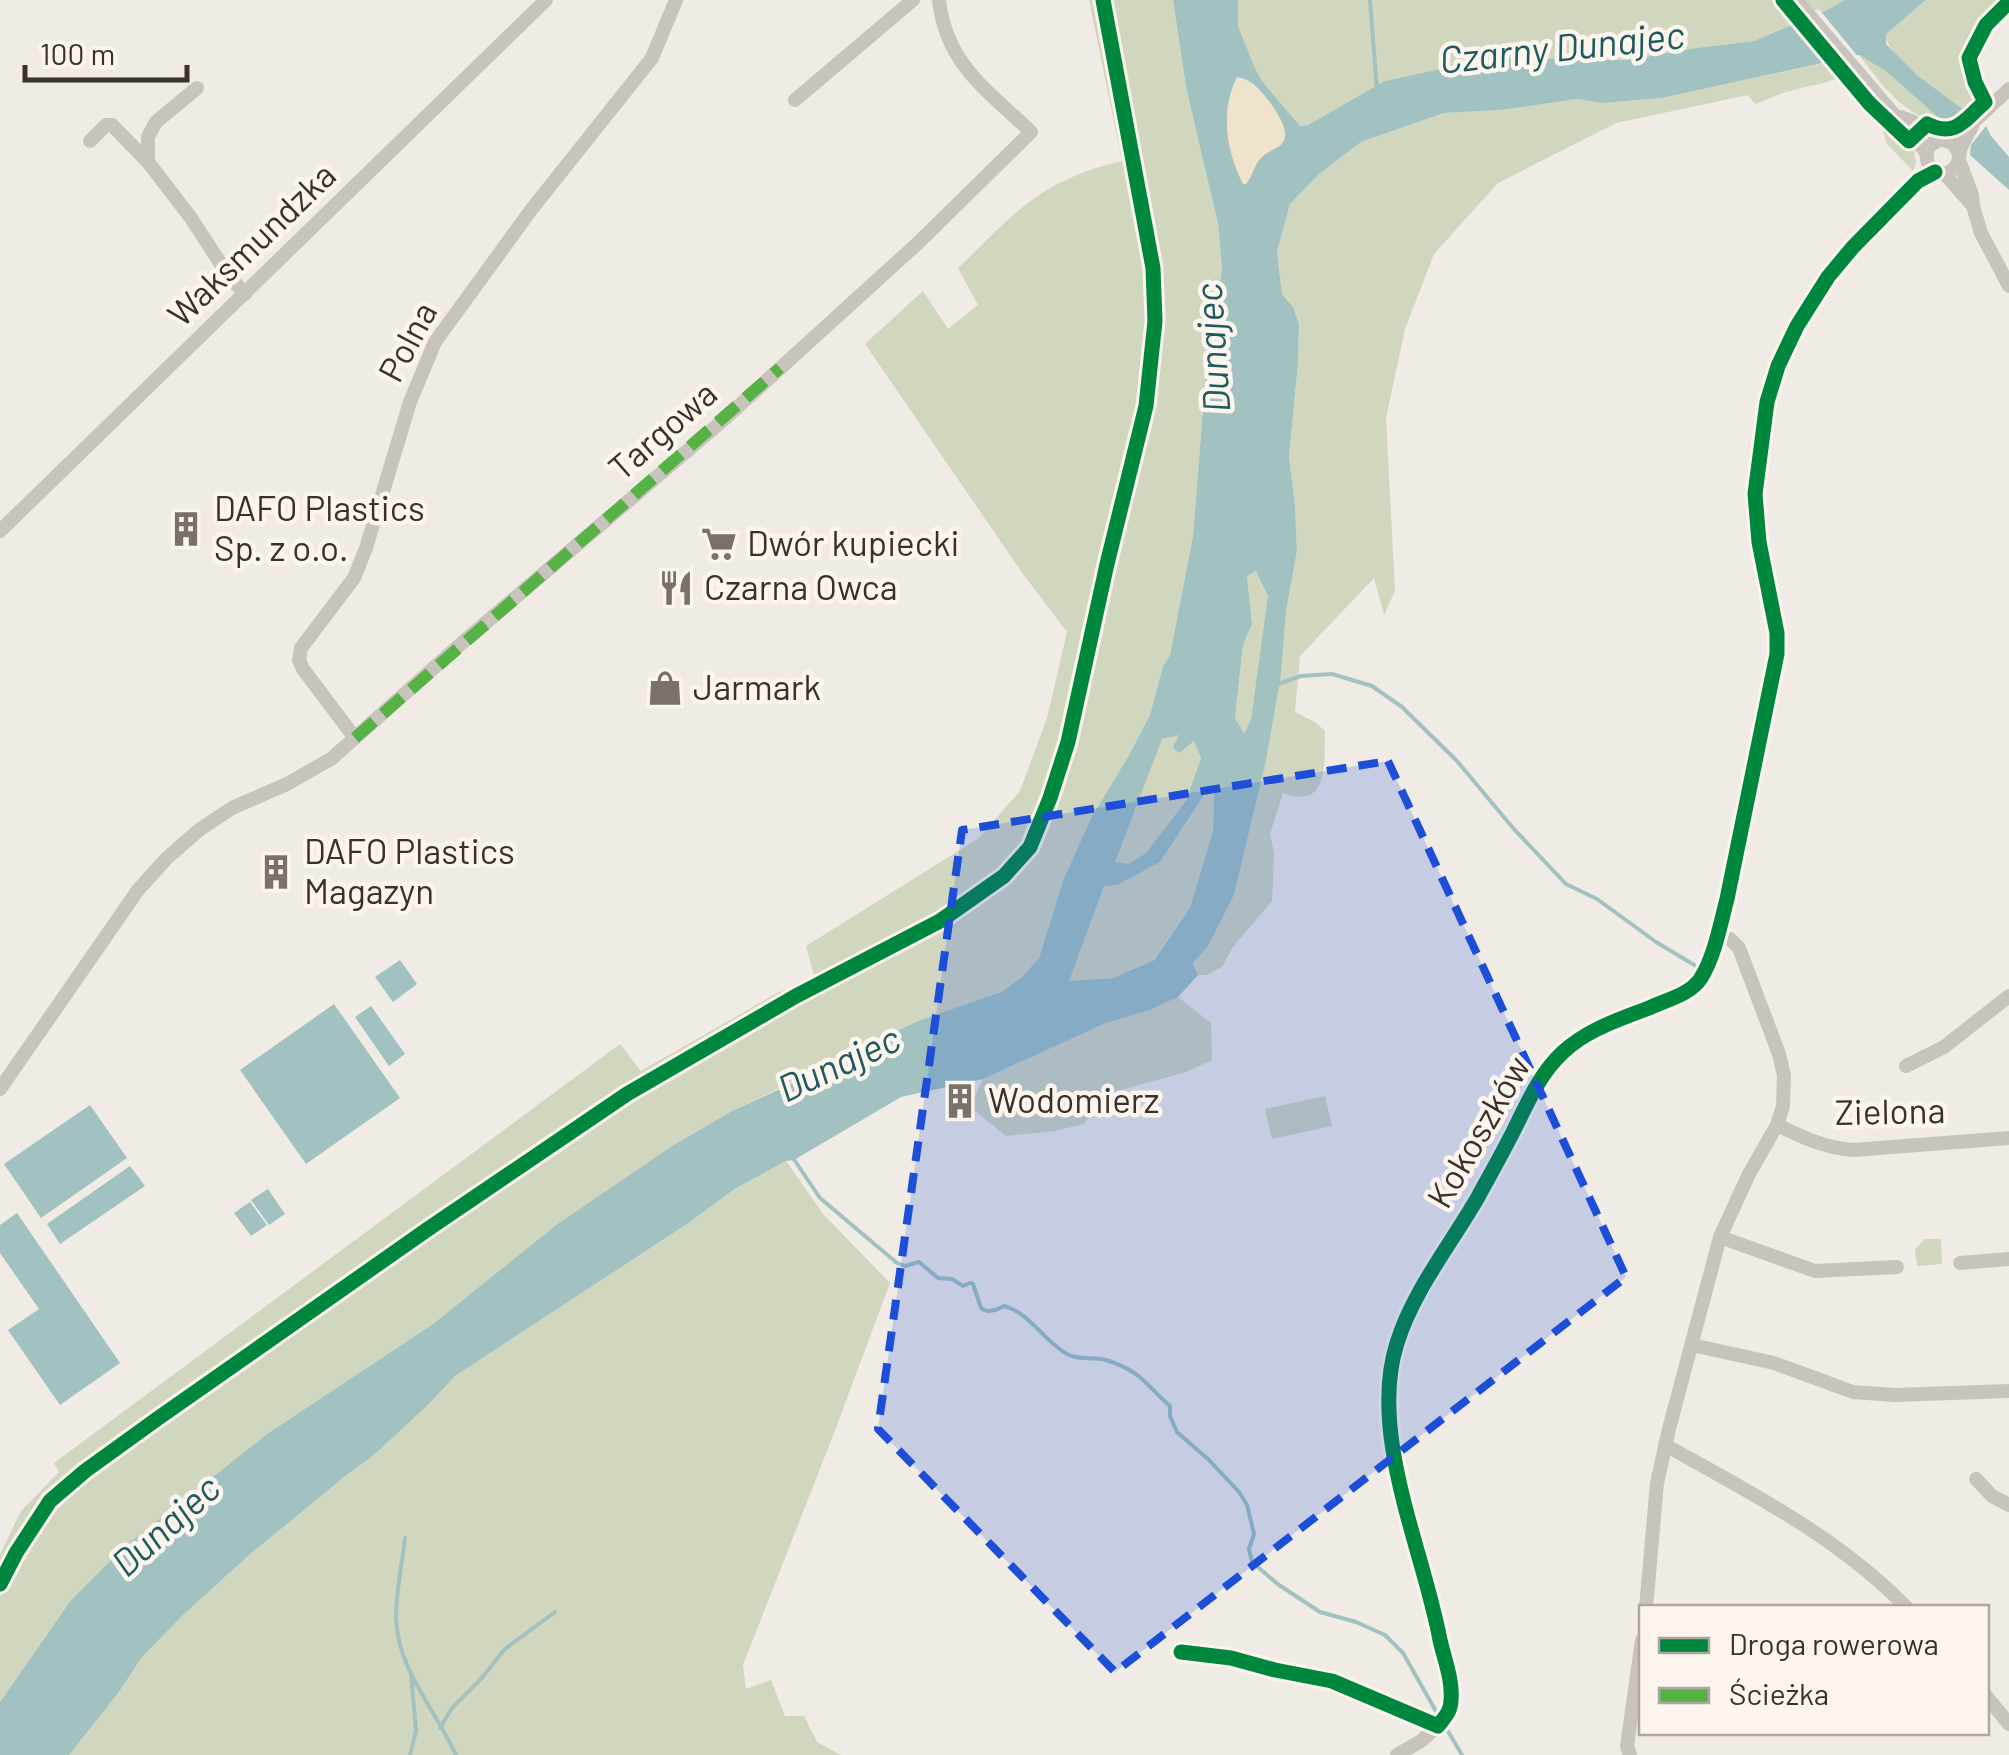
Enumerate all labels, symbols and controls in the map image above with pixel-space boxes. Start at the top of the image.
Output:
water label: Czarny Dunajec [1437,10,1687,82]
scale bar [25,20,188,82]
text: 100 m [40,35,115,71]
street label: Waksmundzka [158,153,343,334]
water label: Dunajec [1184,282,1238,414]
street label: Polna [368,294,444,388]
street label: Targowa [599,371,724,488]
place label: DAFO Plastics Sp. z o.o. [214,486,425,568]
building icon: DAFO Plastics Sp. z o.o. [167,510,205,548]
place label: Dwór kupiecki [747,521,959,563]
supermarket icon: Dwór kupiecki [700,525,738,563]
place label: Czarna Owca [704,565,898,607]
restaurant icon: Czarna Owca [657,569,695,607]
place label: Jarmark [693,665,821,707]
shop icon: Jarmark [646,669,684,707]
place label: DAFO Plastics Magazyn [304,829,515,911]
building icon: DAFO Plastics Magazyn [257,853,295,891]
water label: Dunajec [770,1014,907,1110]
street label: Kokoszków [1417,1048,1538,1214]
place label: Wodomierz [988,1078,1159,1120]
building icon: Wodomierz [941,1082,979,1120]
street label: Zielona [1834,1088,1946,1132]
water label: Dunajec [101,1464,228,1585]
legend [1639,1605,1989,1735]
text: Droga rowerowa [1729,1625,1939,1661]
text: Ścieżka [1729,1675,1829,1711]

